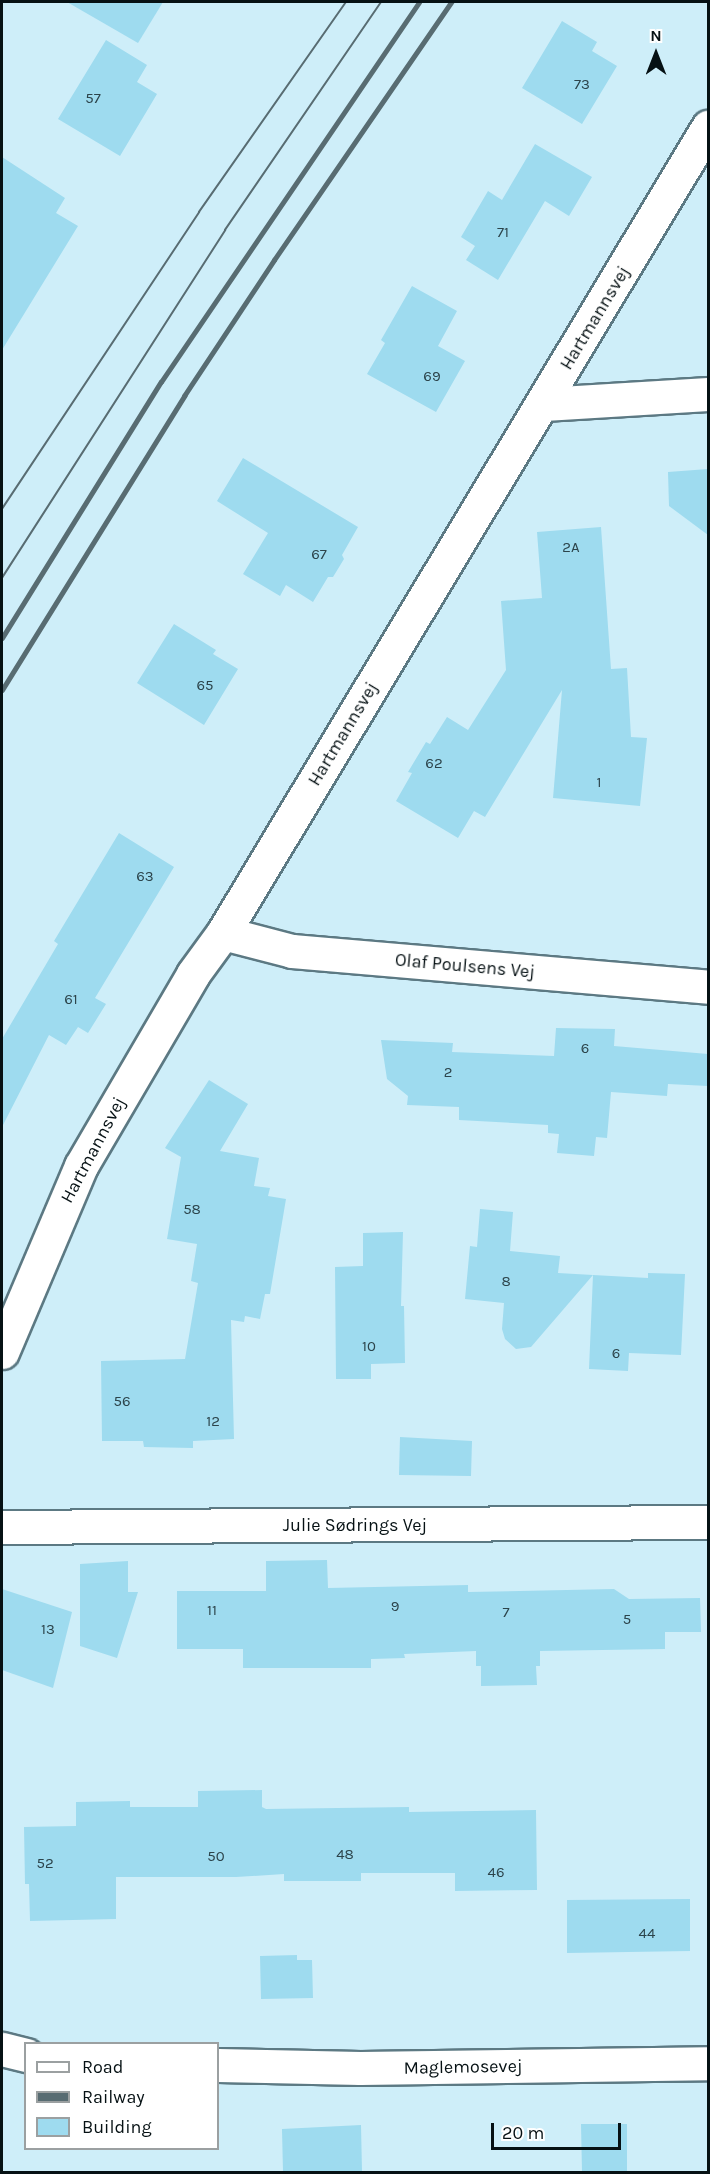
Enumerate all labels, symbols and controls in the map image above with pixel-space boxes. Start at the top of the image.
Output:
north arrow [626,24,686,84]
text: N [650,26,662,45]
house number: 73 [574,76,590,94]
house number: 57 [85,90,101,108]
house number: 71 [497,224,509,242]
street label: Hartmannsvej [556,262,634,374]
house number: 69 [423,368,441,386]
house number: 2A [562,539,580,557]
house number: 67 [311,546,327,564]
house number: 65 [196,677,214,695]
street label: Hartmannsvej [304,678,382,790]
house number: 62 [425,755,443,773]
house number: 1 [597,774,601,792]
house number: 63 [136,868,154,886]
street label: Olaf Poulsens Vej [394,949,536,983]
house number: 61 [64,991,78,1009]
house number: 6 [581,1040,589,1058]
house number: 2 [444,1064,452,1082]
street label: Hartmannsvej [56,1093,130,1207]
house number: 58 [183,1201,201,1219]
house number: 8 [501,1273,511,1291]
house number: 10 [362,1338,376,1356]
house number: 6 [612,1345,620,1363]
house number: 56 [113,1393,131,1411]
house number: 12 [206,1413,220,1431]
street label: Julie Sødrings Vej [283,1514,427,1536]
house number: 9 [391,1598,399,1616]
house number: 11 [207,1602,217,1620]
house number: 7 [502,1604,510,1622]
house number: 5 [623,1611,631,1629]
house number: 13 [41,1621,55,1639]
house number: 48 [336,1846,354,1864]
house number: 50 [207,1848,225,1866]
house number: 52 [36,1855,54,1873]
house number: 46 [488,1864,504,1882]
house number: 44 [639,1925,655,1943]
legend [24,2042,219,2150]
street label: Maglemosevej [403,2055,523,2079]
text: Road [82,2056,123,2078]
text: Railway [82,2086,145,2108]
scale bar [494,2111,624,2149]
text: Building [82,2116,152,2138]
text: 20 m [502,2122,544,2144]

